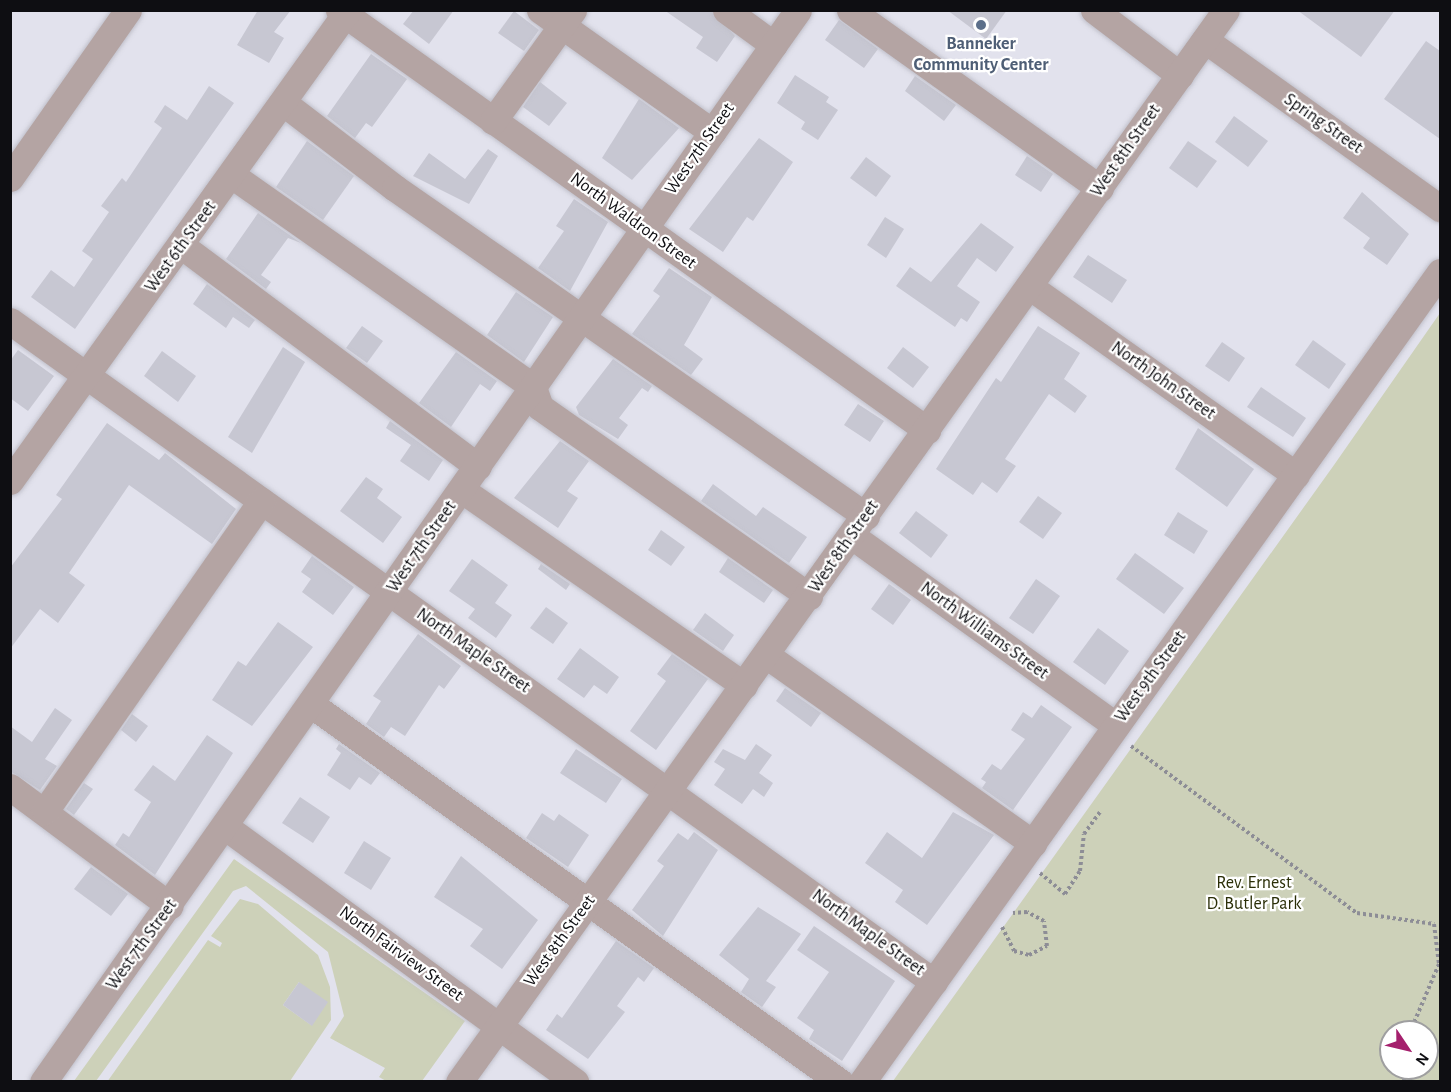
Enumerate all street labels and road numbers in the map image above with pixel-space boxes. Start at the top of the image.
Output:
street label: Spring Street [1280,89,1366,159]
street label: West 7th Street [660,99,740,199]
street label: West 8th Street [1086,101,1166,201]
street label: North Waldron Street [566,168,700,274]
street label: West 6th Street [141,197,221,297]
street label: North John Street [1107,337,1219,425]
street label: West 7th Street [382,497,462,597]
street label: West 8th Street [804,497,884,597]
street label: North Williams Street [916,577,1052,685]
street label: North Maple Street [412,604,534,698]
street label: West 9th Street [1111,627,1191,727]
street label: North Maple Street [807,885,929,981]
street label: West 8th Street [520,891,600,991]
street label: West 7th Street [102,895,182,995]
street label: North Fairview Street [335,902,467,1006]

